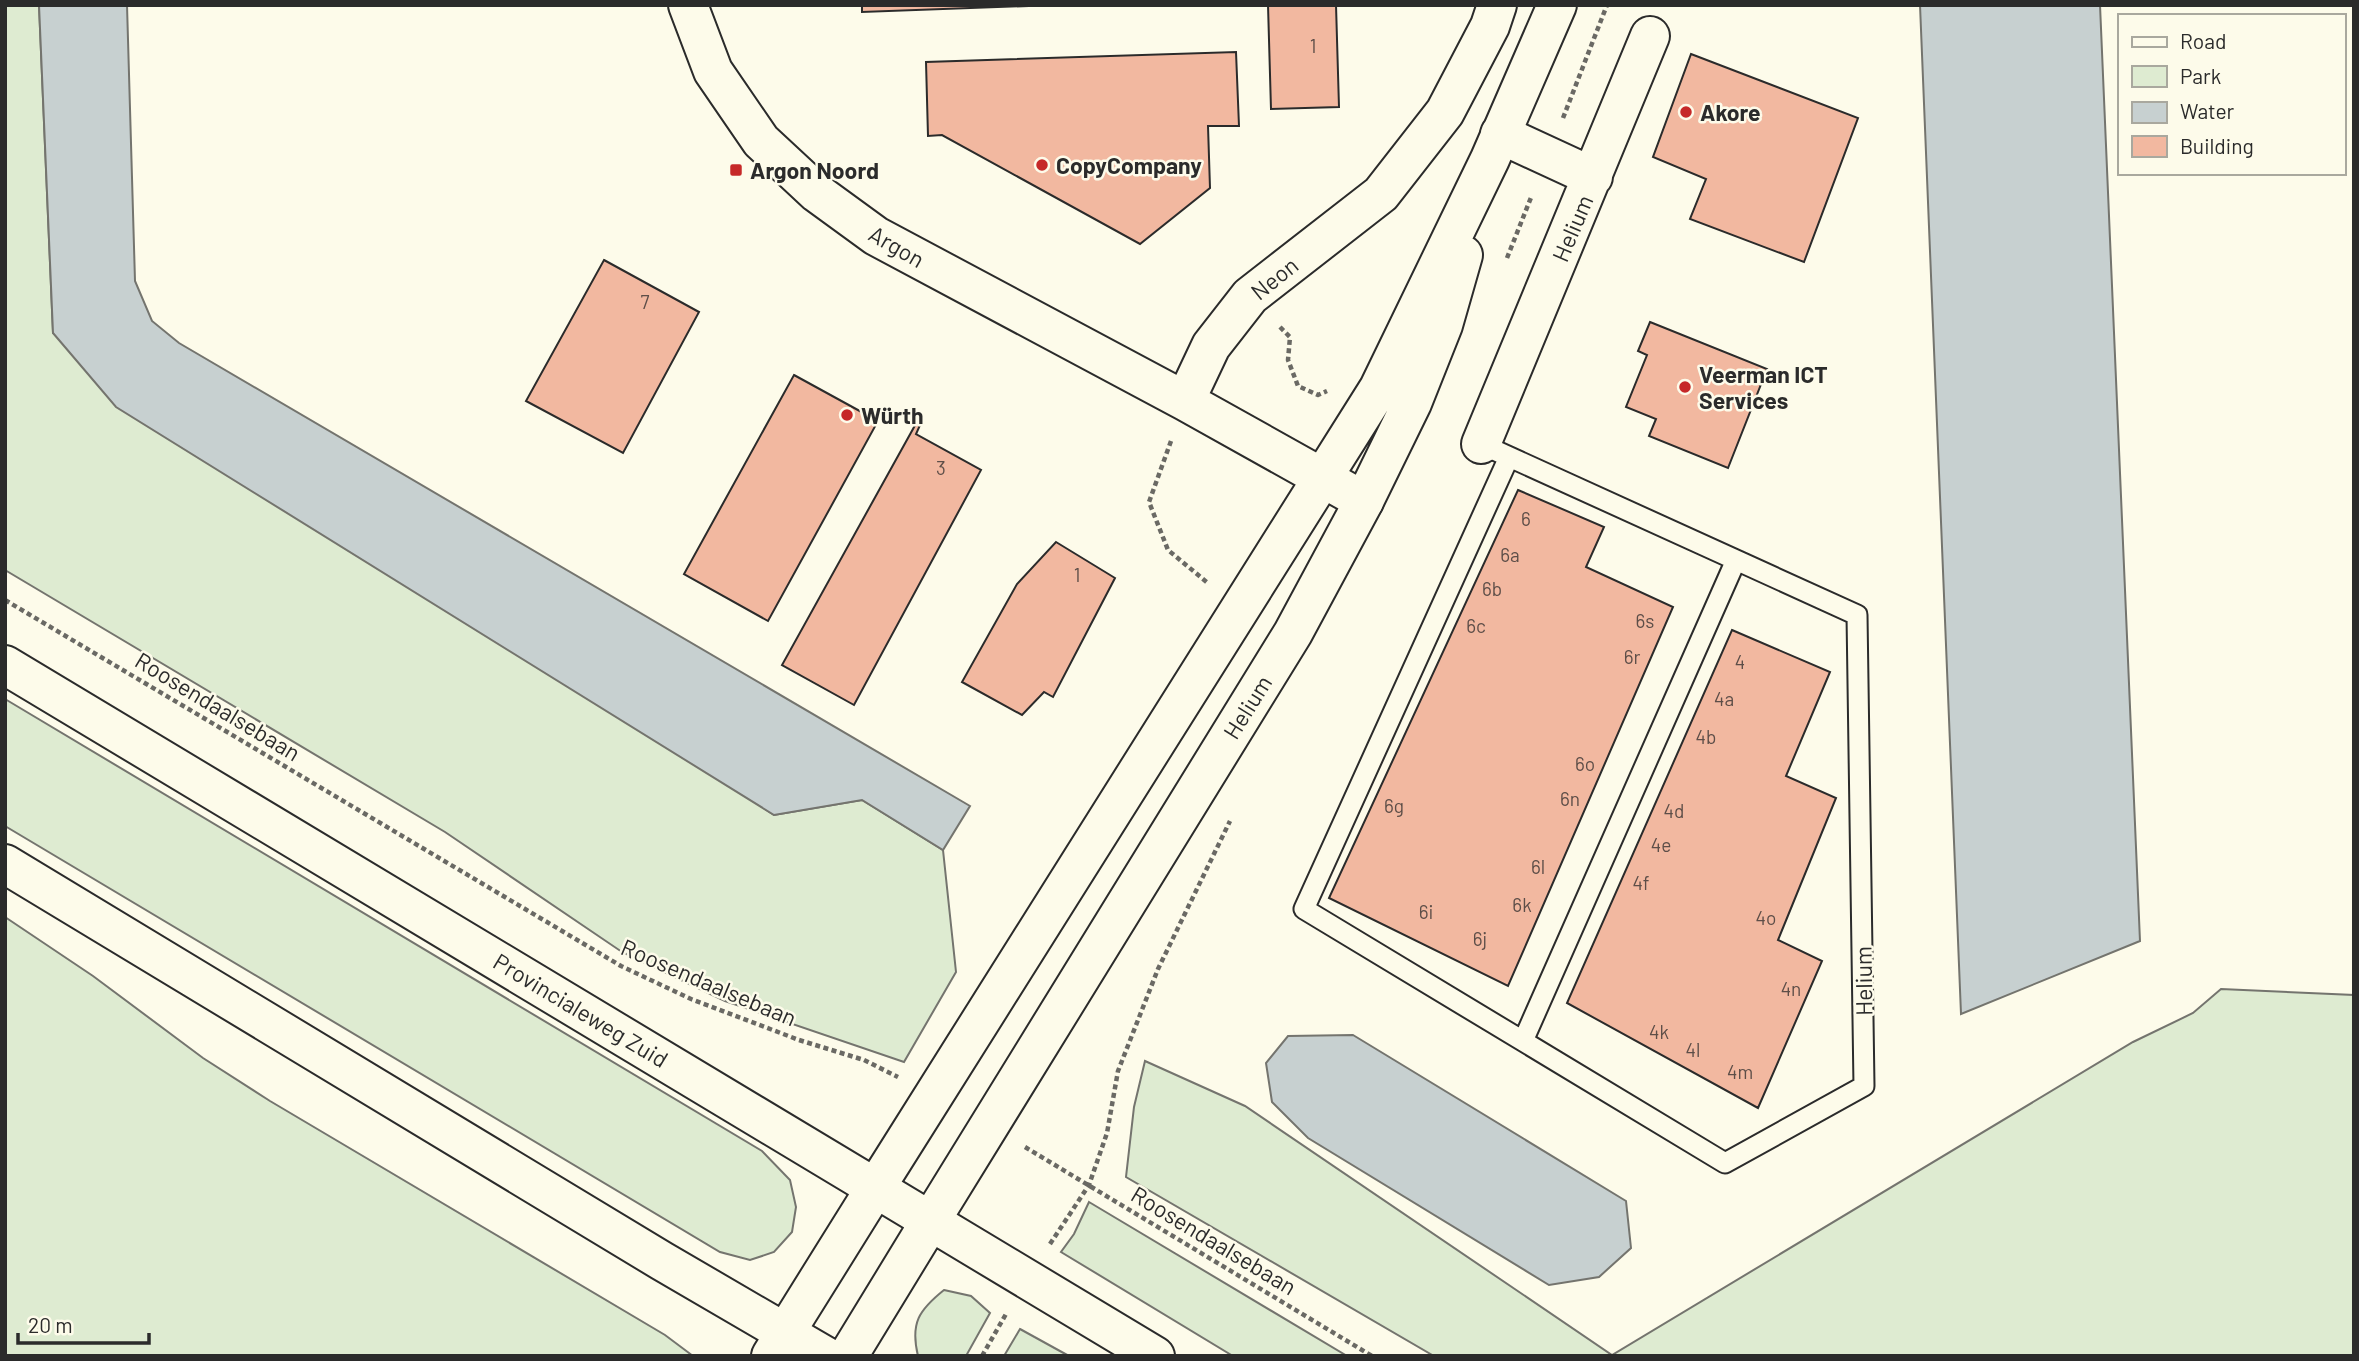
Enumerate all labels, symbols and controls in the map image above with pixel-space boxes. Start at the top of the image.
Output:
legend [2118,14,2345,175]
text: Road [2180,28,2226,53]
house number: 1 [1310,34,1316,57]
text: Park [2180,63,2221,88]
place label: Akore [1700,98,1761,126]
text: Water [2180,98,2235,123]
marker: Akore [1678,104,1694,120]
text: Building [2180,133,2254,158]
place label: CopyCompany [1056,151,1202,179]
place label: Argon Noord [750,156,879,184]
marker: CopyCompany [1034,157,1050,173]
marker: Argon Noord [728,162,744,178]
street label: Helium [1545,190,1599,266]
street label: Argon [864,219,930,273]
street label: Neon [1245,251,1303,305]
house number: 7 [641,290,650,313]
place label: Veerman ICT Services [1699,360,1828,414]
marker: Veerman ICT Services [1677,379,1693,395]
place label: Würth [861,401,924,429]
marker: Würth [839,407,855,423]
house number: 3 [936,456,946,479]
house number: 6 [1521,507,1531,530]
house number: 6a [1500,543,1520,566]
house number: 1 [1074,563,1080,586]
house number: 6b [1482,577,1502,600]
house number: 6s [1636,609,1654,632]
house number: 6c [1466,614,1486,637]
house number: 6r [1624,645,1640,668]
street label: Roosendaalsebaan [130,646,306,766]
house number: 4 [1735,650,1745,673]
street label: Helium [1217,670,1277,744]
house number: 4a [1714,687,1734,710]
house number: 4b [1696,725,1716,748]
house number: 6o [1575,752,1595,775]
house number: 6n [1560,787,1580,810]
house number: 6g [1384,794,1404,817]
house number: 4d [1664,799,1684,822]
house number: 4e [1651,833,1671,856]
house number: 6l [1531,855,1545,878]
house number: 4f [1632,871,1650,894]
house number: 6k [1512,893,1532,916]
house number: 6i [1419,900,1433,923]
house number: 4o [1756,906,1776,929]
house number: 6j [1473,927,1487,950]
street label: Roosendaalsebaan [617,932,801,1032]
street label: Helium [1848,946,1878,1016]
street label: Provincialeweg Zuid [489,947,673,1073]
house number: 4n [1781,977,1801,1000]
house number: 4k [1649,1020,1669,1043]
house number: 4l [1686,1038,1700,1061]
house number: 4m [1727,1060,1753,1083]
street label: Roosendaalsebaan [1126,1180,1302,1300]
scale bar [18,1302,149,1346]
text: 20 m [28,1312,73,1337]

